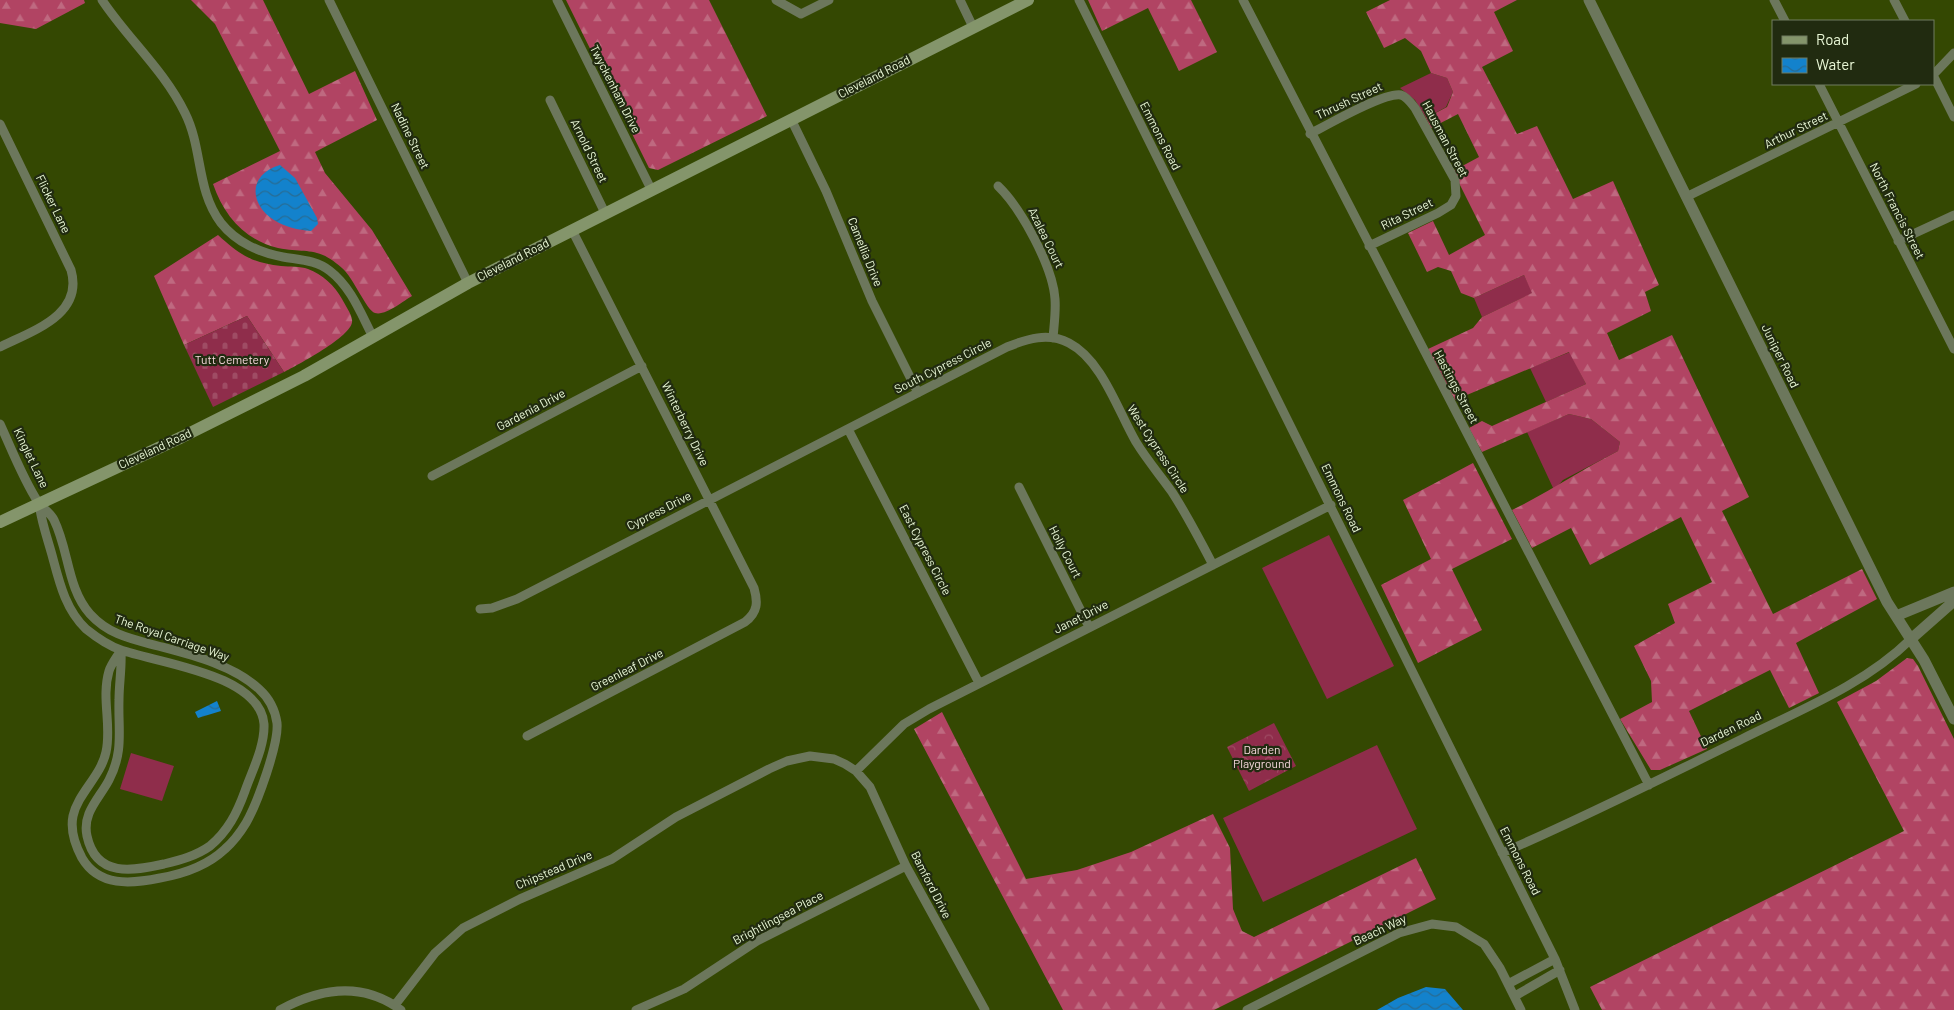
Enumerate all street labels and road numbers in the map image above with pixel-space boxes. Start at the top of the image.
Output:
street label: Twyckenham Drive [588,42,644,135]
street label: Cleveland Road [835,52,912,100]
street label: Thrush Street [1313,79,1384,122]
street label: Hausman Street [1420,98,1472,179]
street label: Emmons Road [1138,99,1184,172]
street label: Nadine Street [389,100,433,171]
street label: Arthur Street [1762,108,1829,150]
street label: Arnold Street [568,116,611,185]
street label: North Francis Street [1868,160,1928,261]
street label: Flicker Lane [34,172,74,235]
street label: Rita Street [1378,195,1435,232]
street label: Azalea Court [1026,205,1068,270]
street label: Camellia Drive [846,215,886,288]
street label: Cleveland Road [474,235,551,283]
street label: Juniper Road [1759,321,1802,390]
street label: South Cypress Circle [892,335,993,396]
street label: Hastings Street [1432,348,1482,426]
street label: Winterberry Drive [660,379,712,468]
street label: Gardenia Drive [494,385,567,433]
street label: West Cypress Circle [1125,402,1193,495]
street label: Kinglet Lane [11,425,52,490]
street label: Cleveland Road [116,425,193,471]
street label: Emmons Road [1319,461,1365,534]
street label: Cypress Drive [624,488,693,532]
street label: East Cypress Circle [897,502,955,597]
street label: Holly Court [1047,523,1085,580]
street label: Janet Drive [1051,596,1110,636]
street label: The Royal Carriage Way [113,611,232,663]
street label: Greenleaf Drive [588,645,665,693]
street label: Darden Road [1698,707,1763,749]
street label: Emmons Road [1498,824,1544,897]
street label: Chipstead Drive [513,847,594,891]
street label: Bamford Drive [909,849,955,921]
street label: Brightlingsea Place [730,887,825,947]
street label: Beach Way [1351,911,1409,947]

